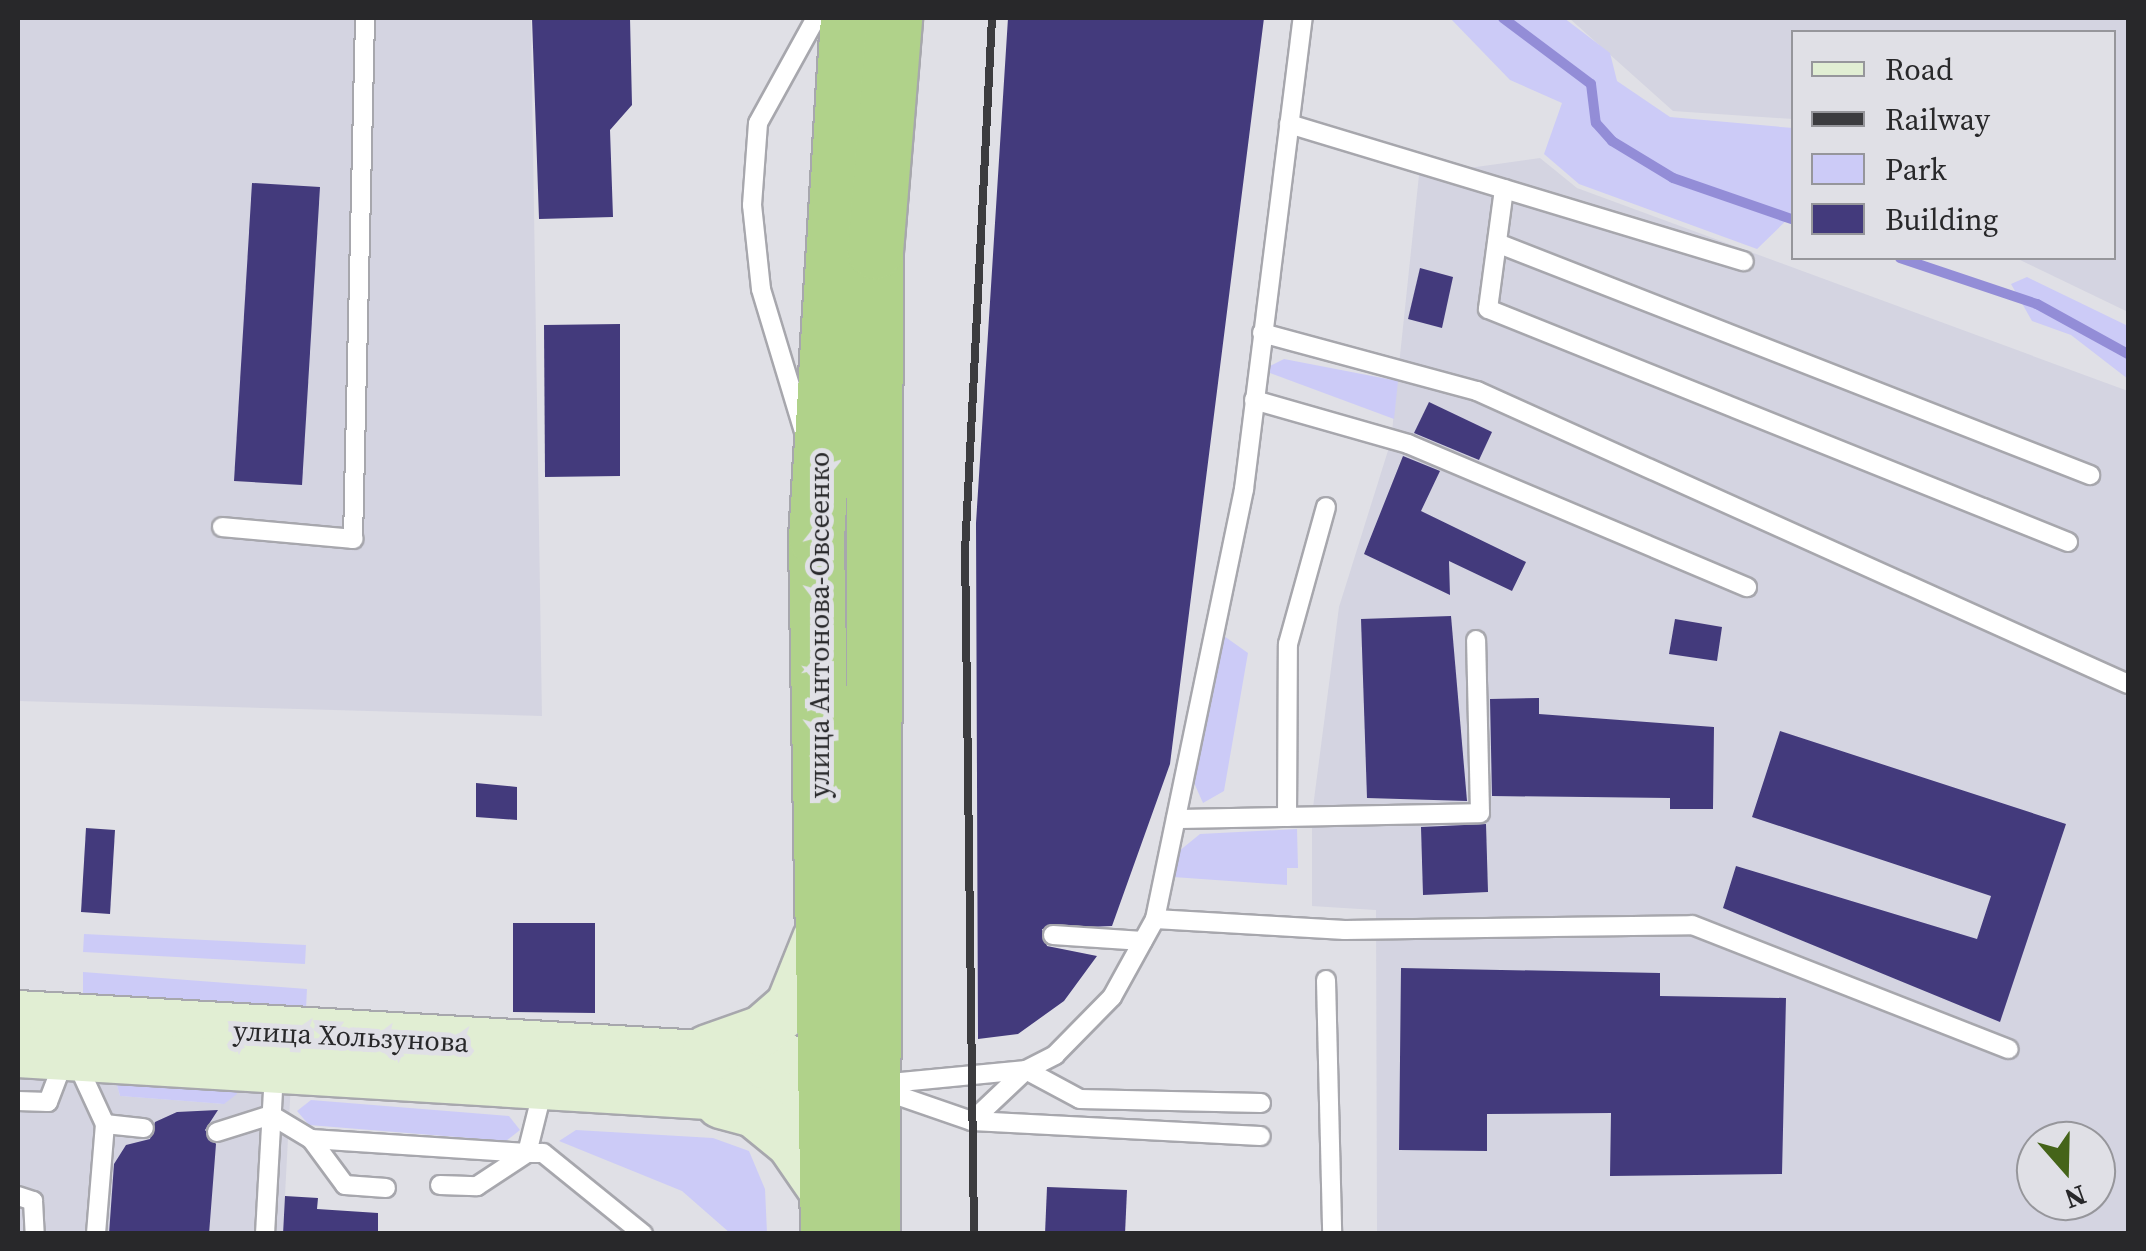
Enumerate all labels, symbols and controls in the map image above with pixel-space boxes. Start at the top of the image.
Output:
legend [1791,30,2116,260]
text: Road [1885,49,1953,90]
text: Railway [1885,99,1990,140]
text: Park [1885,149,1947,190]
text: Building [1885,199,1998,240]
street label: улица Антонова-Овсеенко [802,452,836,798]
street label: улица Хользунова [232,1013,470,1059]
north arrow [2016,1121,2116,1221]
text: N [2060,1176,2092,1219]

